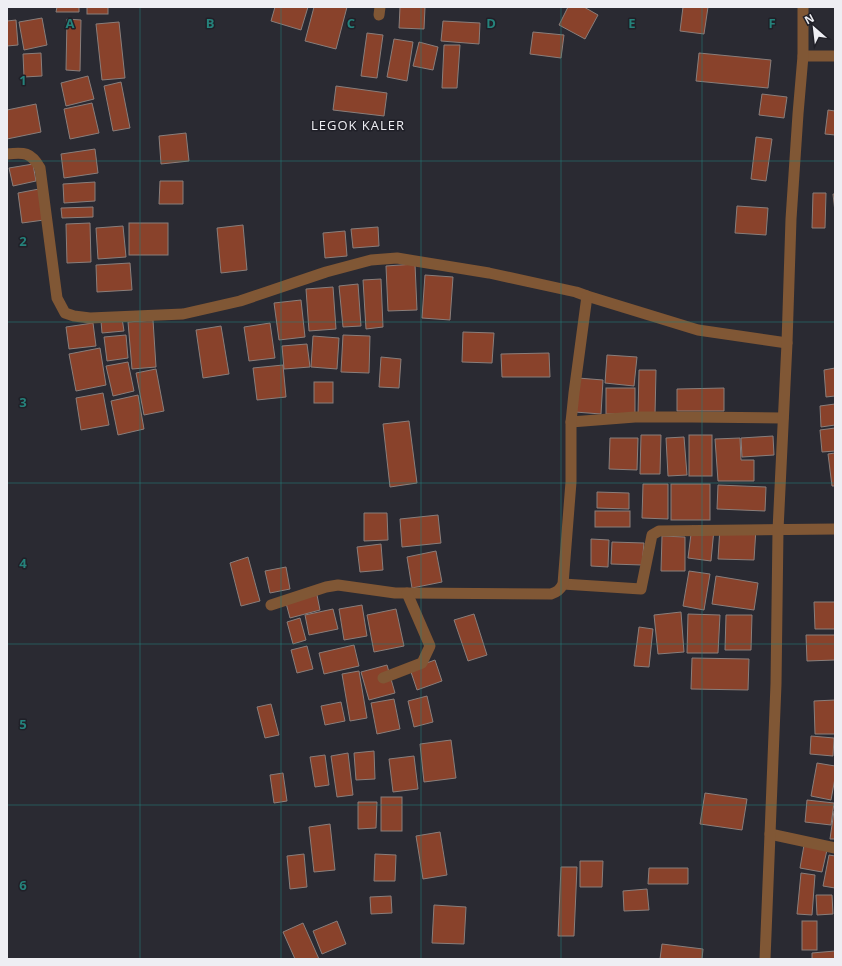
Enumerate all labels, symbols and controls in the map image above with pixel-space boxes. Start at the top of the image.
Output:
north arrow [794,8,834,48]
text: N [802,10,817,27]
text: A [66,14,75,32]
text: B [206,14,215,32]
text: C [347,14,355,32]
text: D [486,14,496,32]
text: E [628,14,636,32]
text: F [768,14,776,32]
text: 1 [19,71,27,89]
district label: LEGOK KALER [311,116,405,134]
text: 2 [19,232,27,250]
text: 3 [19,393,27,411]
text: 4 [19,554,27,572]
text: 5 [19,715,27,733]
text: 6 [19,876,27,894]

